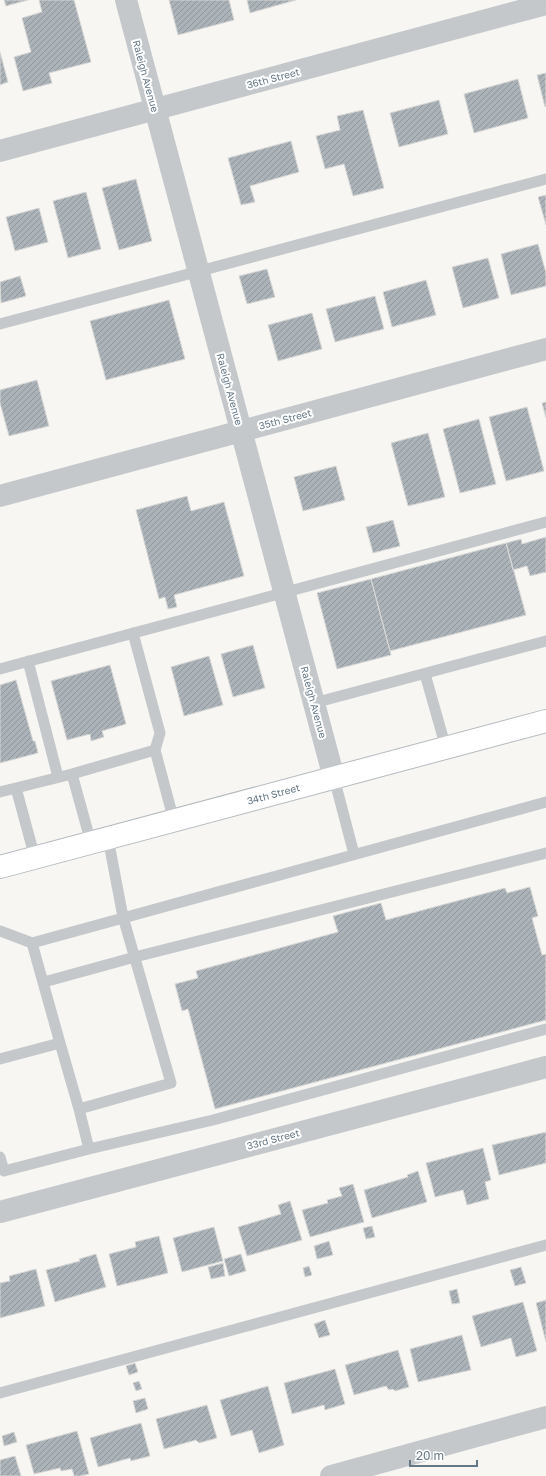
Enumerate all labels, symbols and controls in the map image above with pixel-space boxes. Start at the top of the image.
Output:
street label: Raleigh Avenue [131,39,161,113]
street label: 36th Street [245,65,301,91]
street label: Raleigh Avenue [215,352,245,426]
street label: 35th Street [257,406,313,432]
street label: Raleigh Avenue [299,665,329,739]
street label: 34th Street [246,781,301,807]
street label: 33rd Street [245,1126,301,1152]
scale bar [410,1442,477,1468]
text: 20 m [416,1448,444,1463]

